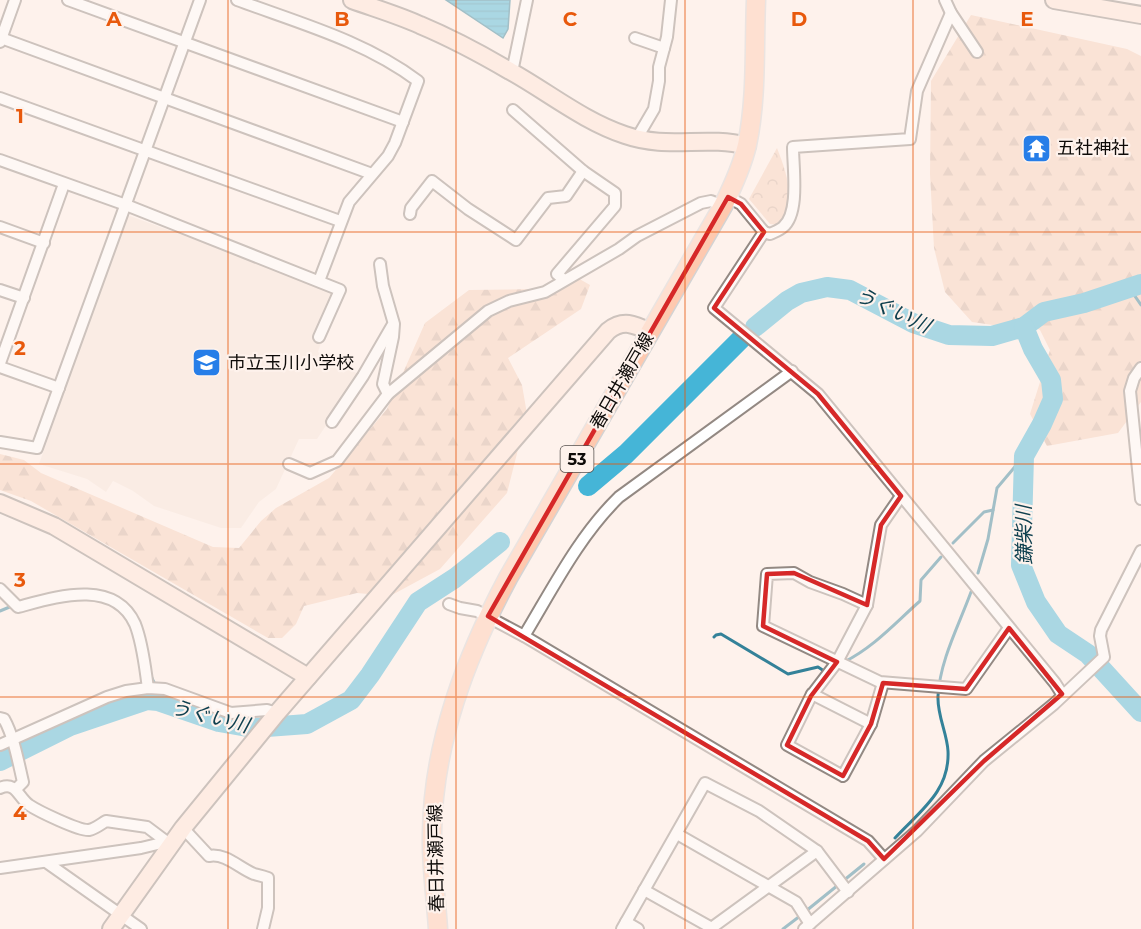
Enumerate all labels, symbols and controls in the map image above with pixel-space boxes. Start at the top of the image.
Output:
text: A [105,7,122,31]
text: B [334,7,350,31]
text: C [563,7,578,31]
text: D [791,7,807,31]
text: E [1020,7,1034,31]
text: 1 [16,104,24,128]
temple icon: 五社神社 [1020,132,1052,164]
place label: 五社神社 [1057,137,1129,159]
water label: うぐい川 [852,282,936,339]
street label: 春日井瀬戸線 [585,329,659,433]
text: 2 [14,336,26,360]
school or university icon: 市立玉川小学校 [191,347,223,379]
place label: 市立玉川小学校 [228,352,354,374]
road number: 53 [560,446,594,472]
water label: 鎌柴川 [1011,503,1037,565]
text: 3 [13,568,26,592]
water label: うぐい川 [168,695,254,738]
text: 4 [13,801,27,825]
street label: 春日井瀬戸線 [424,804,448,912]

